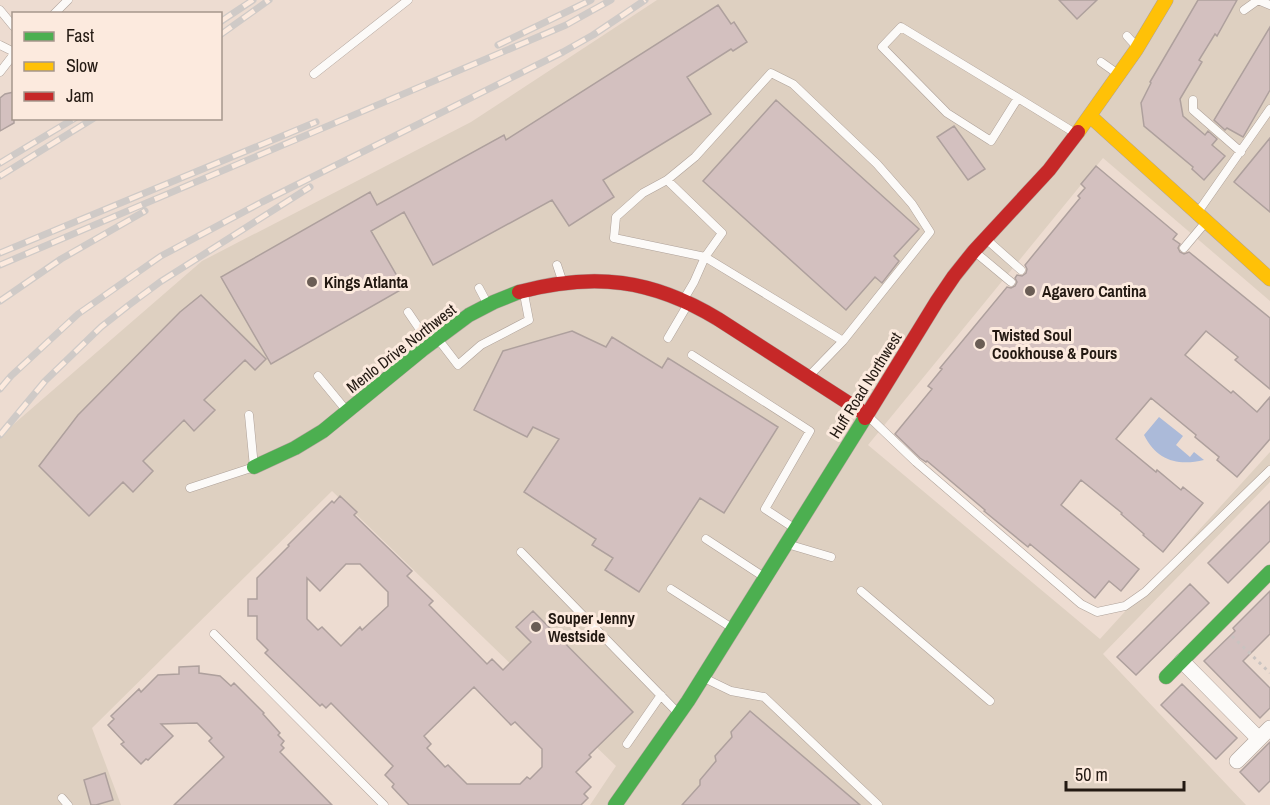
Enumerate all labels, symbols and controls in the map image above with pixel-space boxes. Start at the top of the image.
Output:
legend [12,12,222,120]
text: Fast [66,23,94,48]
text: Slow [66,53,98,78]
text: Jam [66,83,94,108]
place label: Kings Atlanta [324,271,409,293]
marker: Kings Atlanta [305,275,319,289]
place label: Agavero Cantina [1042,280,1147,302]
marker: Agavero Cantina [1023,284,1037,298]
street label: Menlo Drive Northwest [342,298,461,398]
place label: Twisted Soul Cookhouse & Pours [992,324,1117,364]
street label: Huff Road Northwest [823,327,907,442]
marker: Twisted Soul Cookhouse & Pours [973,337,987,351]
place label: Souper Jenny Westside [548,607,635,647]
marker: Souper Jenny Westside [529,620,543,634]
scale bar [1066,754,1184,792]
text: 50 m [1075,762,1108,787]

